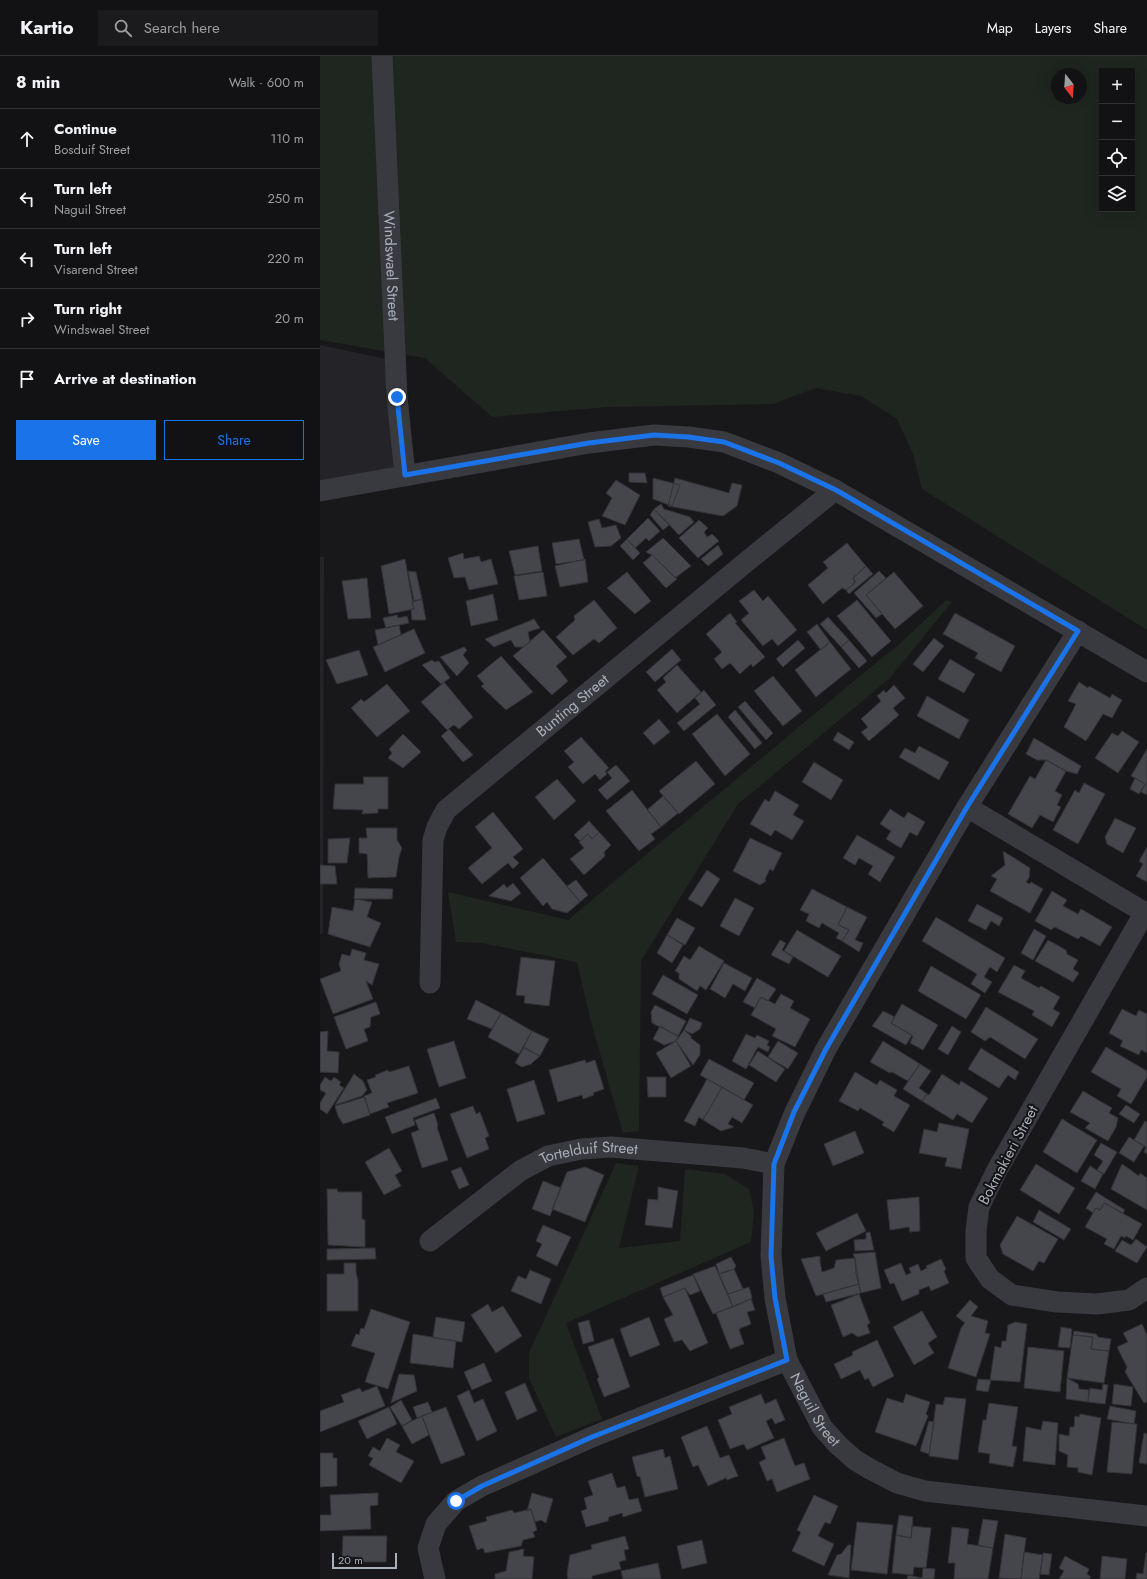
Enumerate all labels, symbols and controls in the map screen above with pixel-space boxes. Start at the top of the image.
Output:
search box [98,10,378,46]
text: Kartio [20,14,74,41]
icon: search [112,17,134,39]
text: Search here [144,17,220,39]
text: Map [987,18,1013,38]
text: Layers [1035,18,1071,38]
text: Share [1093,18,1127,38]
north arrow [1051,68,1087,104]
map controls [1099,68,1135,212]
button: + [1099,68,1135,104]
text: 8 min [16,70,60,94]
text: Walk · 600 m [229,73,304,92]
button: − [1099,104,1135,140]
text: Continue [54,118,117,140]
icon: ahead [16,128,38,150]
text: 110 m [270,129,304,148]
text: Bosduif Street [54,140,130,159]
button: locate [1099,140,1135,176]
button: layers [1099,176,1135,212]
text: Turn left [54,178,112,200]
icon: left [16,188,38,210]
text: 250 m [267,189,304,208]
text: Naguil Street [54,200,126,219]
street label: Windswael Street [378,210,405,322]
text: Turn left [54,238,112,260]
icon: left [16,248,38,270]
text: 220 m [267,249,304,268]
text: Visarend Street [54,260,138,279]
text: Turn right [54,298,122,320]
icon: right [16,308,38,330]
text: 20 m [275,309,304,328]
text: Windswael Street [54,320,149,339]
icon: arrive [16,368,38,390]
text: Arrive at destination [54,368,196,390]
route end [388,388,406,406]
button: Save [16,420,156,460]
button: Share [164,420,304,460]
street label: Bunting Street [531,669,614,742]
street label: Bokmakieri Street [973,1101,1044,1209]
street label: Tortelduif Street [536,1136,639,1170]
street label: Naguil Street [784,1369,846,1452]
route start [447,1492,465,1510]
scale bar [332,1551,397,1570]
text: 20 m [338,1552,363,1568]

